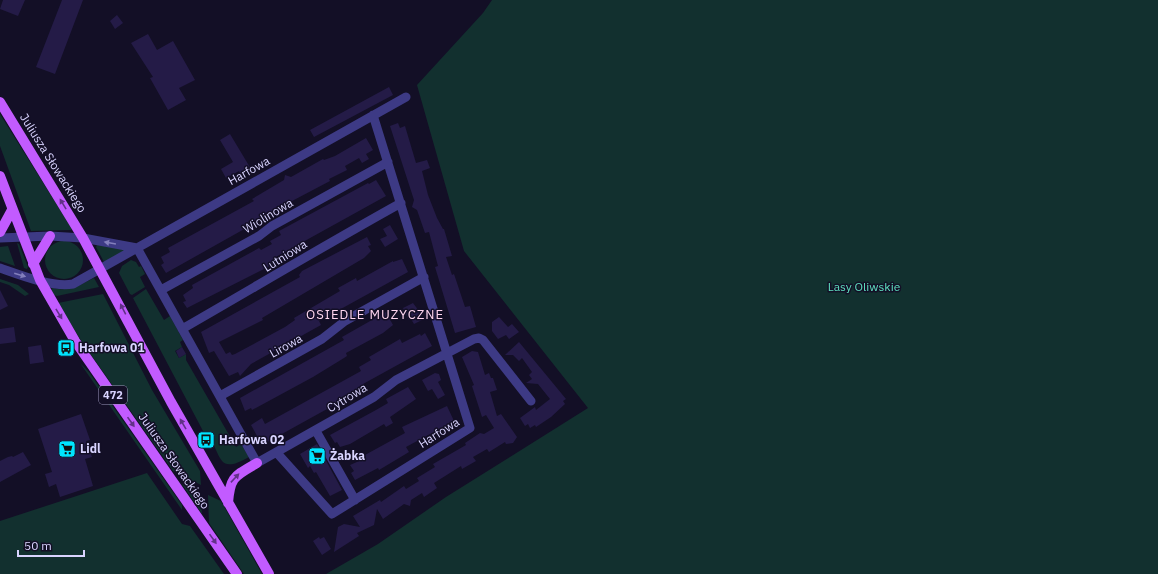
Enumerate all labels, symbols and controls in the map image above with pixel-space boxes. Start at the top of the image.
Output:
street label: Juliusza Słowackiego [17,110,90,215]
street label: Harfowa [225,153,273,188]
street label: Wiolinowa [240,195,296,236]
one-way arrow [59,199,67,209]
street label: Lutniowa [260,236,310,275]
one-way arrow [104,239,116,245]
one-way arrow [14,272,26,278]
park label: Lasy Oliwskie [828,279,901,294]
one-way arrow [119,303,126,315]
district label: OSIEDLE MUZYCZNE [306,306,444,323]
one-way arrow [55,309,63,319]
street label: Lirowa [267,330,305,361]
bus stop icon: Harfowa 01 [56,338,76,358]
place label: Harfowa 01 [79,340,144,355]
street label: Cytrowa [324,379,370,415]
road number: 472 [99,386,127,404]
street label: Juliusza Słowackiego [136,410,213,512]
street label: Harfowa [416,414,462,451]
one-way arrow [127,417,135,427]
one-way arrow [180,418,187,430]
bus stop icon: Harfowa 02 [196,430,216,450]
place label: Harfowa 02 [219,432,284,447]
supermarket icon: Lidl [57,439,77,459]
place label: Lidl [80,441,101,456]
supermarket icon: Żabka [307,446,327,466]
place label: Żabka [330,448,365,463]
one-way arrow [231,473,240,483]
scale bar [18,532,84,558]
one-way arrow [209,534,217,545]
text: 50 m [24,538,52,553]

